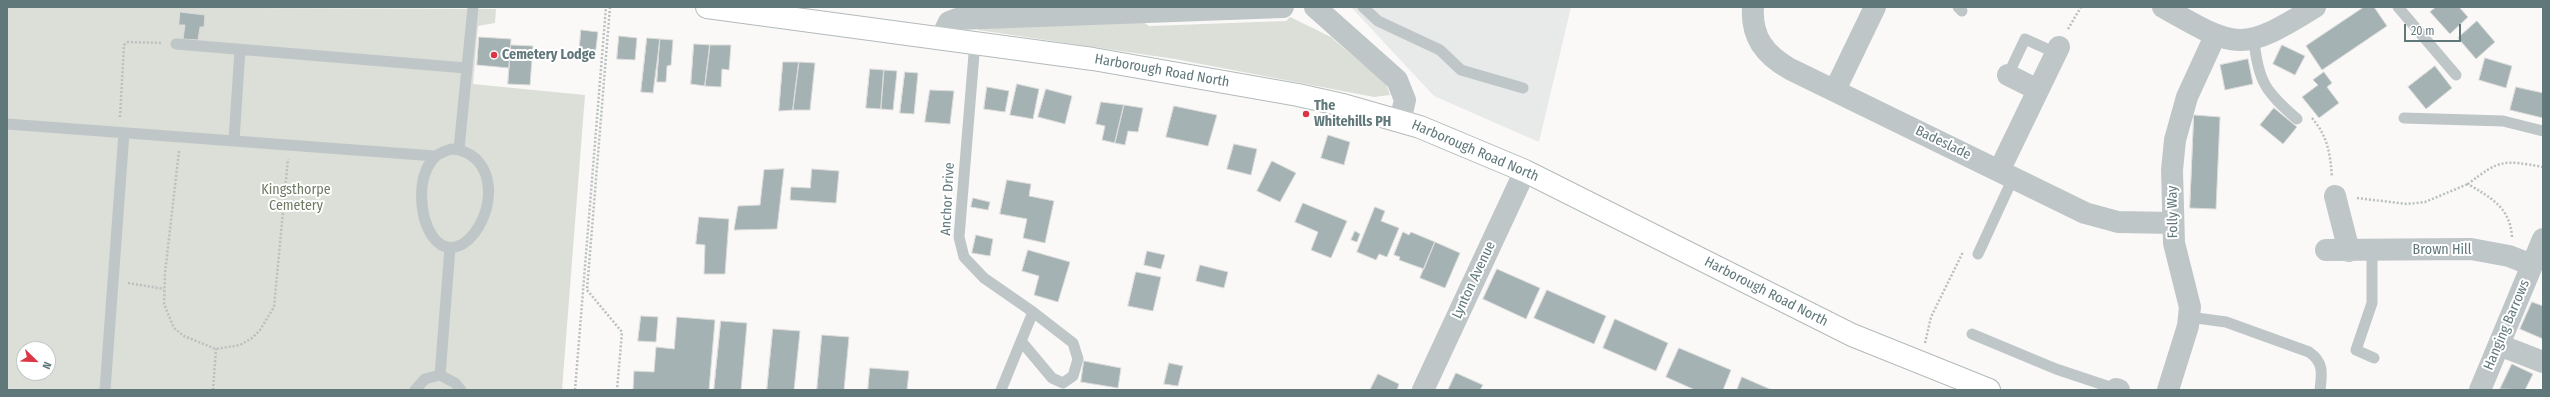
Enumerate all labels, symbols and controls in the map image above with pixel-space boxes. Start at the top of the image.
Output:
scale bar [2406,16,2463,42]
text: 20 m [2411,24,2435,38]
place label: Cemetery Lodge [502,47,595,63]
marker: Cemetery Lodge [489,50,499,60]
street label: Harborough Road North [1093,51,1231,91]
place label: The Whitehills PH [1314,98,1391,130]
marker: The Whitehills PH [1301,109,1311,119]
street label: Harborough Road North [1409,117,1541,185]
street label: Badeslade [1912,122,1974,164]
street label: Anchor Drive [938,162,958,236]
park label: Kingsthorpe Cemetery [261,182,331,214]
street label: Folly Way [2164,185,2182,239]
street label: Lynton Avenue [1449,239,1499,321]
street label: Brown Hill [2413,242,2471,258]
street label: Harborough Road North [1701,254,1831,330]
street label: Hanging Barrows [2480,277,2534,373]
north arrow [16,341,56,381]
text: N [39,360,54,371]

